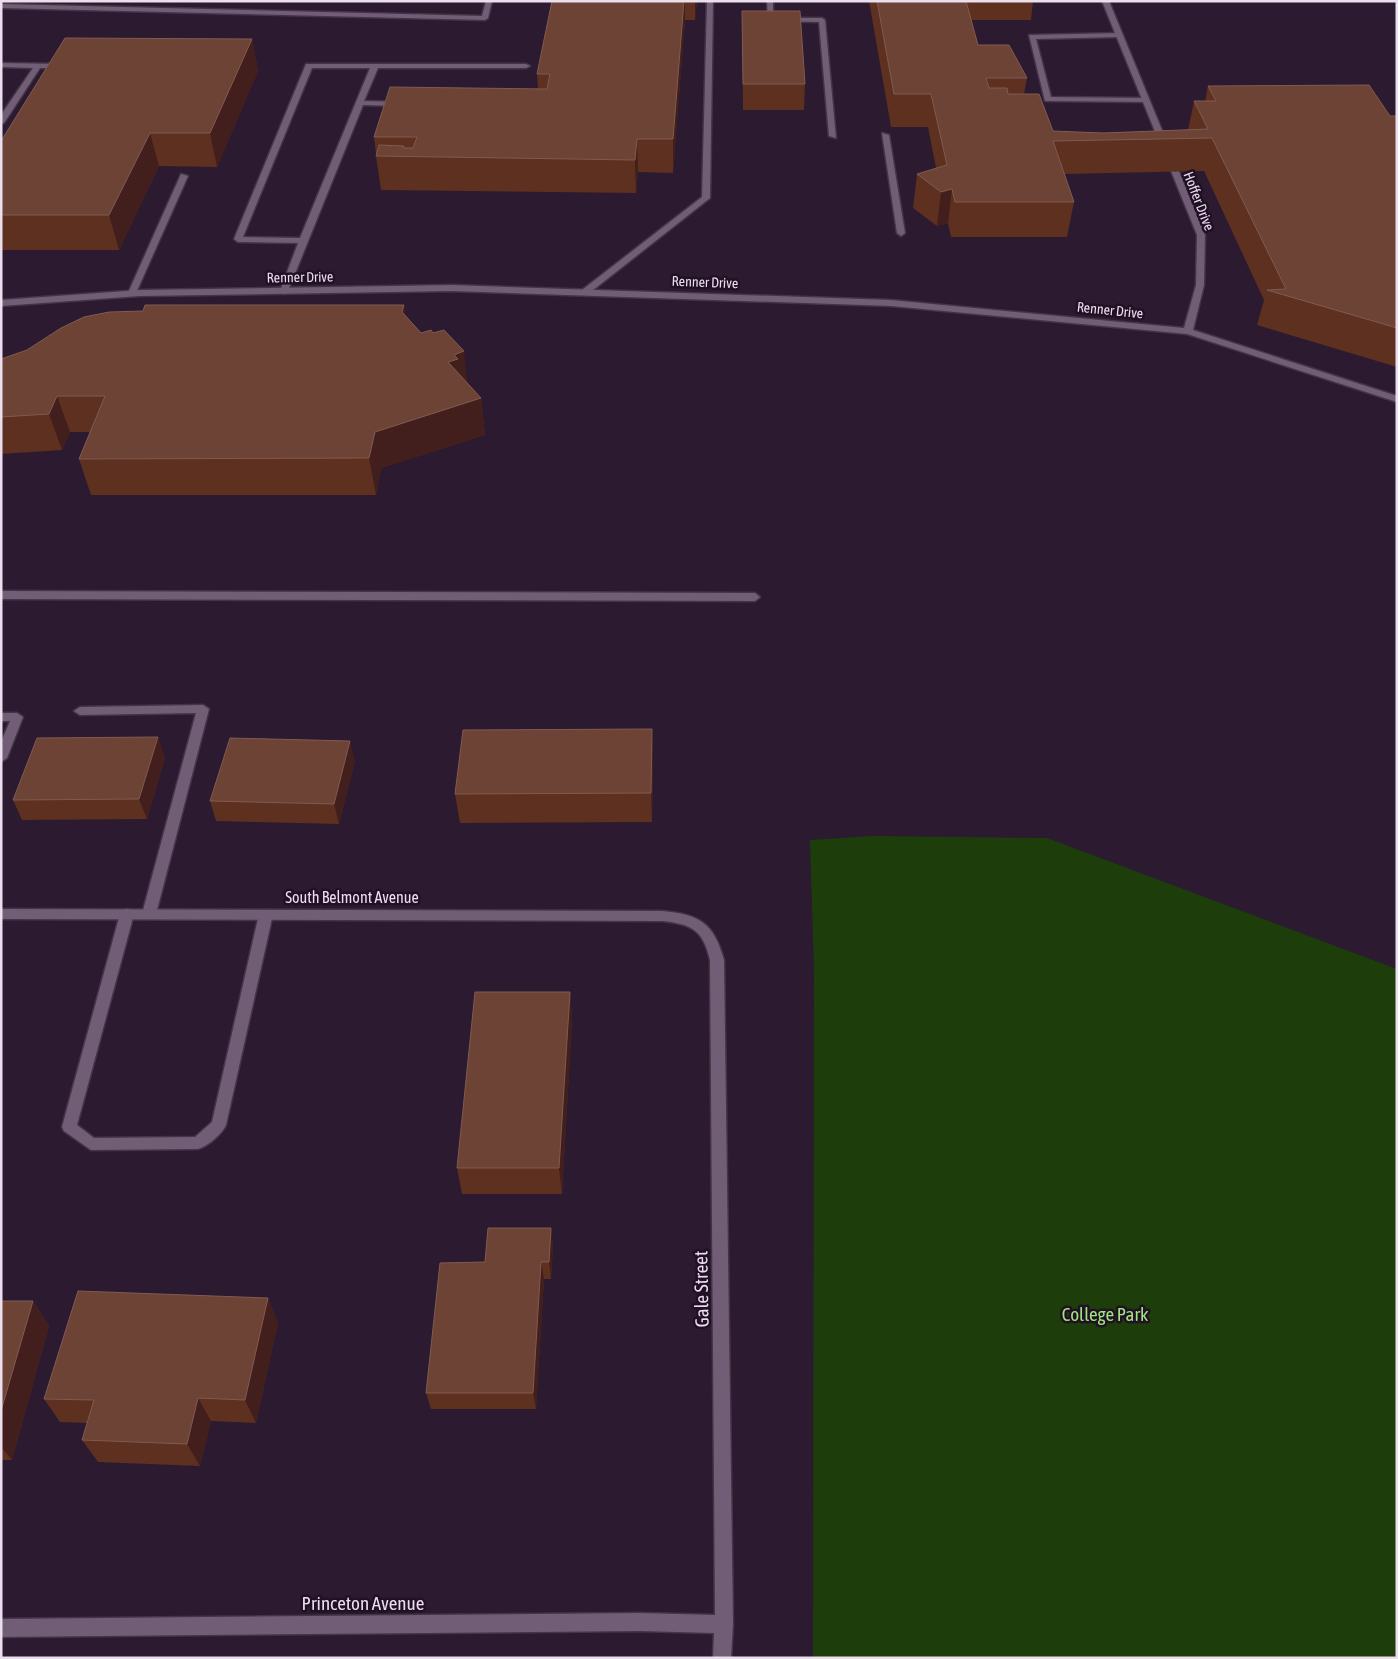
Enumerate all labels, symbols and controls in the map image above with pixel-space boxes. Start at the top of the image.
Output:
street label: Hoffer Drive [1180,169,1218,233]
street label: Renner Drive [267,268,333,286]
street label: Renner Drive [671,273,739,291]
street label: Renner Drive [1076,299,1144,321]
street label: South Belmont Avenue [285,888,419,906]
street label: Gale Street [689,1250,713,1328]
park label: College Park [1062,1303,1149,1325]
street label: Princeton Avenue [302,1592,424,1614]

